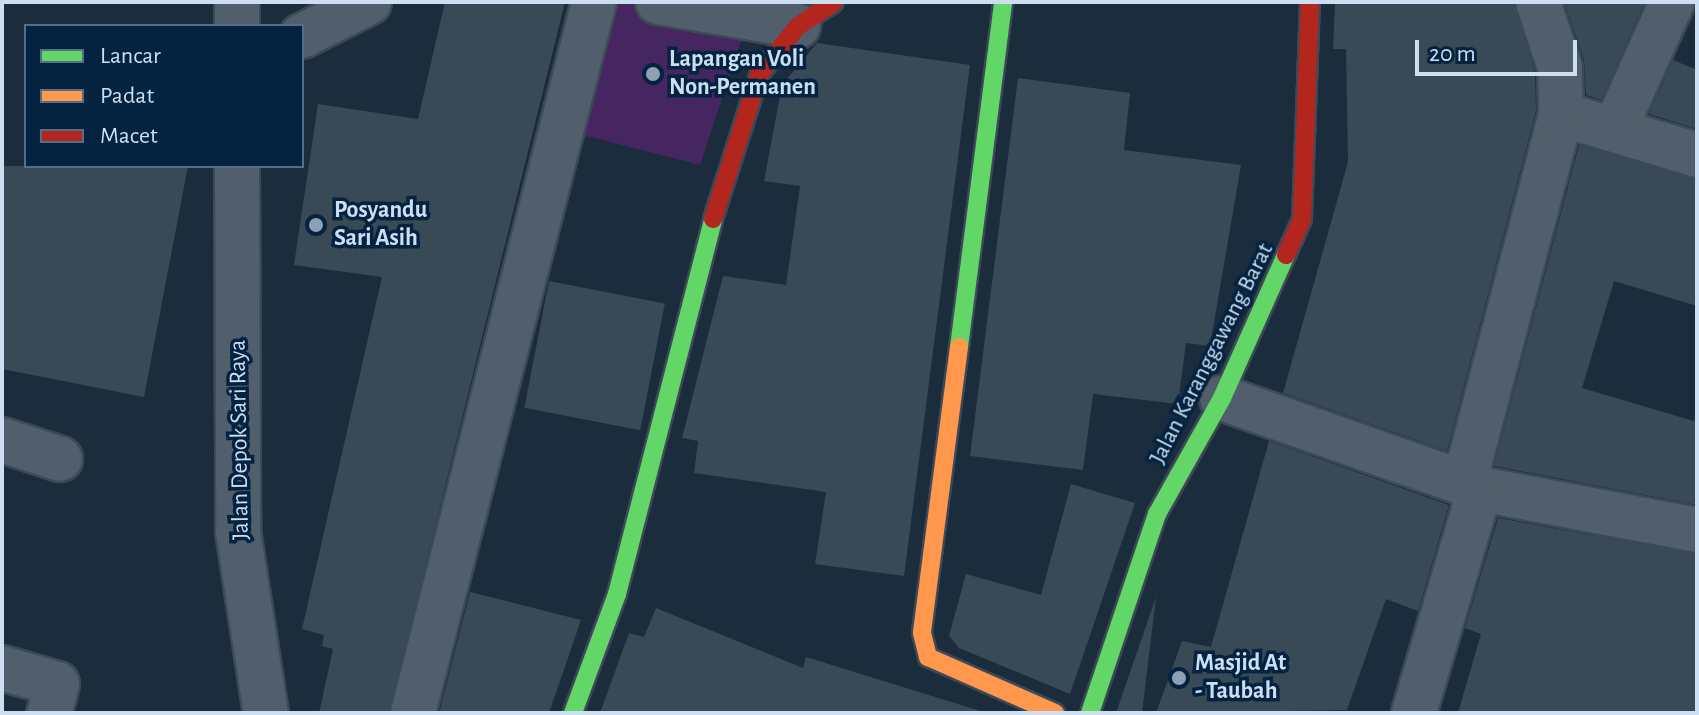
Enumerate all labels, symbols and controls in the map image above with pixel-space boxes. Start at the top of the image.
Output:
legend [24,24,304,168]
scale bar [1419,24,1581,74]
text: 20 m [1429,42,1476,66]
text: Lancar [100,44,161,68]
place label: Lapangan Voli Non-Permanen [669,46,816,102]
marker: Lapangan Voli Non-Permanen [644,65,662,83]
text: Padat [100,84,154,108]
text: Macet [100,124,158,148]
place label: Posyandu Sari Asih [334,197,427,253]
marker: Posyandu Sari Asih [305,214,327,236]
street label: Jalan Karanggawang Barat [1144,239,1280,469]
street label: Jalan Depok Sari Raya [224,340,256,540]
place label: Masjid At - Taubah [1195,650,1286,706]
marker: Masjid At - Taubah [1170,669,1188,687]

